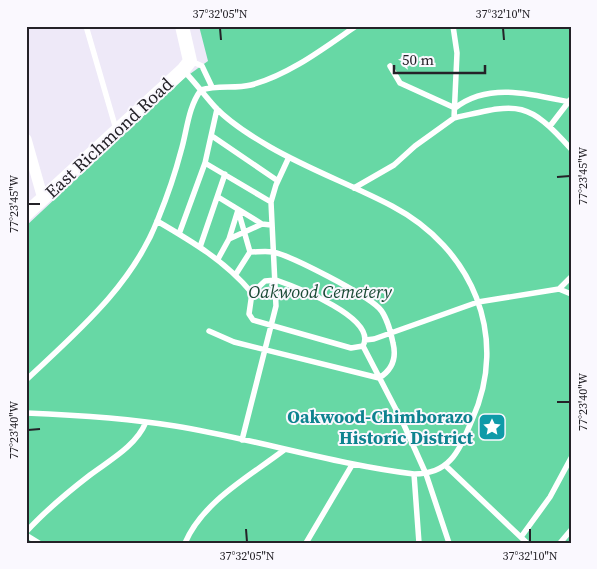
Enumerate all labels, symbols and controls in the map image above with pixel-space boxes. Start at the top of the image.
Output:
text: 37°32'05"N [192,6,248,22]
text: 37°32'10"N [475,6,531,22]
scale bar [394,42,486,74]
text: 50 m [402,49,434,70]
street label: East Richmond Road [39,72,178,204]
text: 77°23'45"W [575,147,591,205]
text: 77°23'45"W [6,175,22,233]
park label: Oakwood Cemetery [248,279,392,304]
text: 77°23'40"W [575,373,591,431]
text: 77°23'40"W [6,401,22,459]
place label: Oakwood-Chimborazo Historic District [287,404,474,450]
place icon: Oakwood-Chimborazo Historic District [477,412,507,442]
text: 37°32'05"N [219,548,275,564]
text: 37°32'10"N [502,548,558,564]

